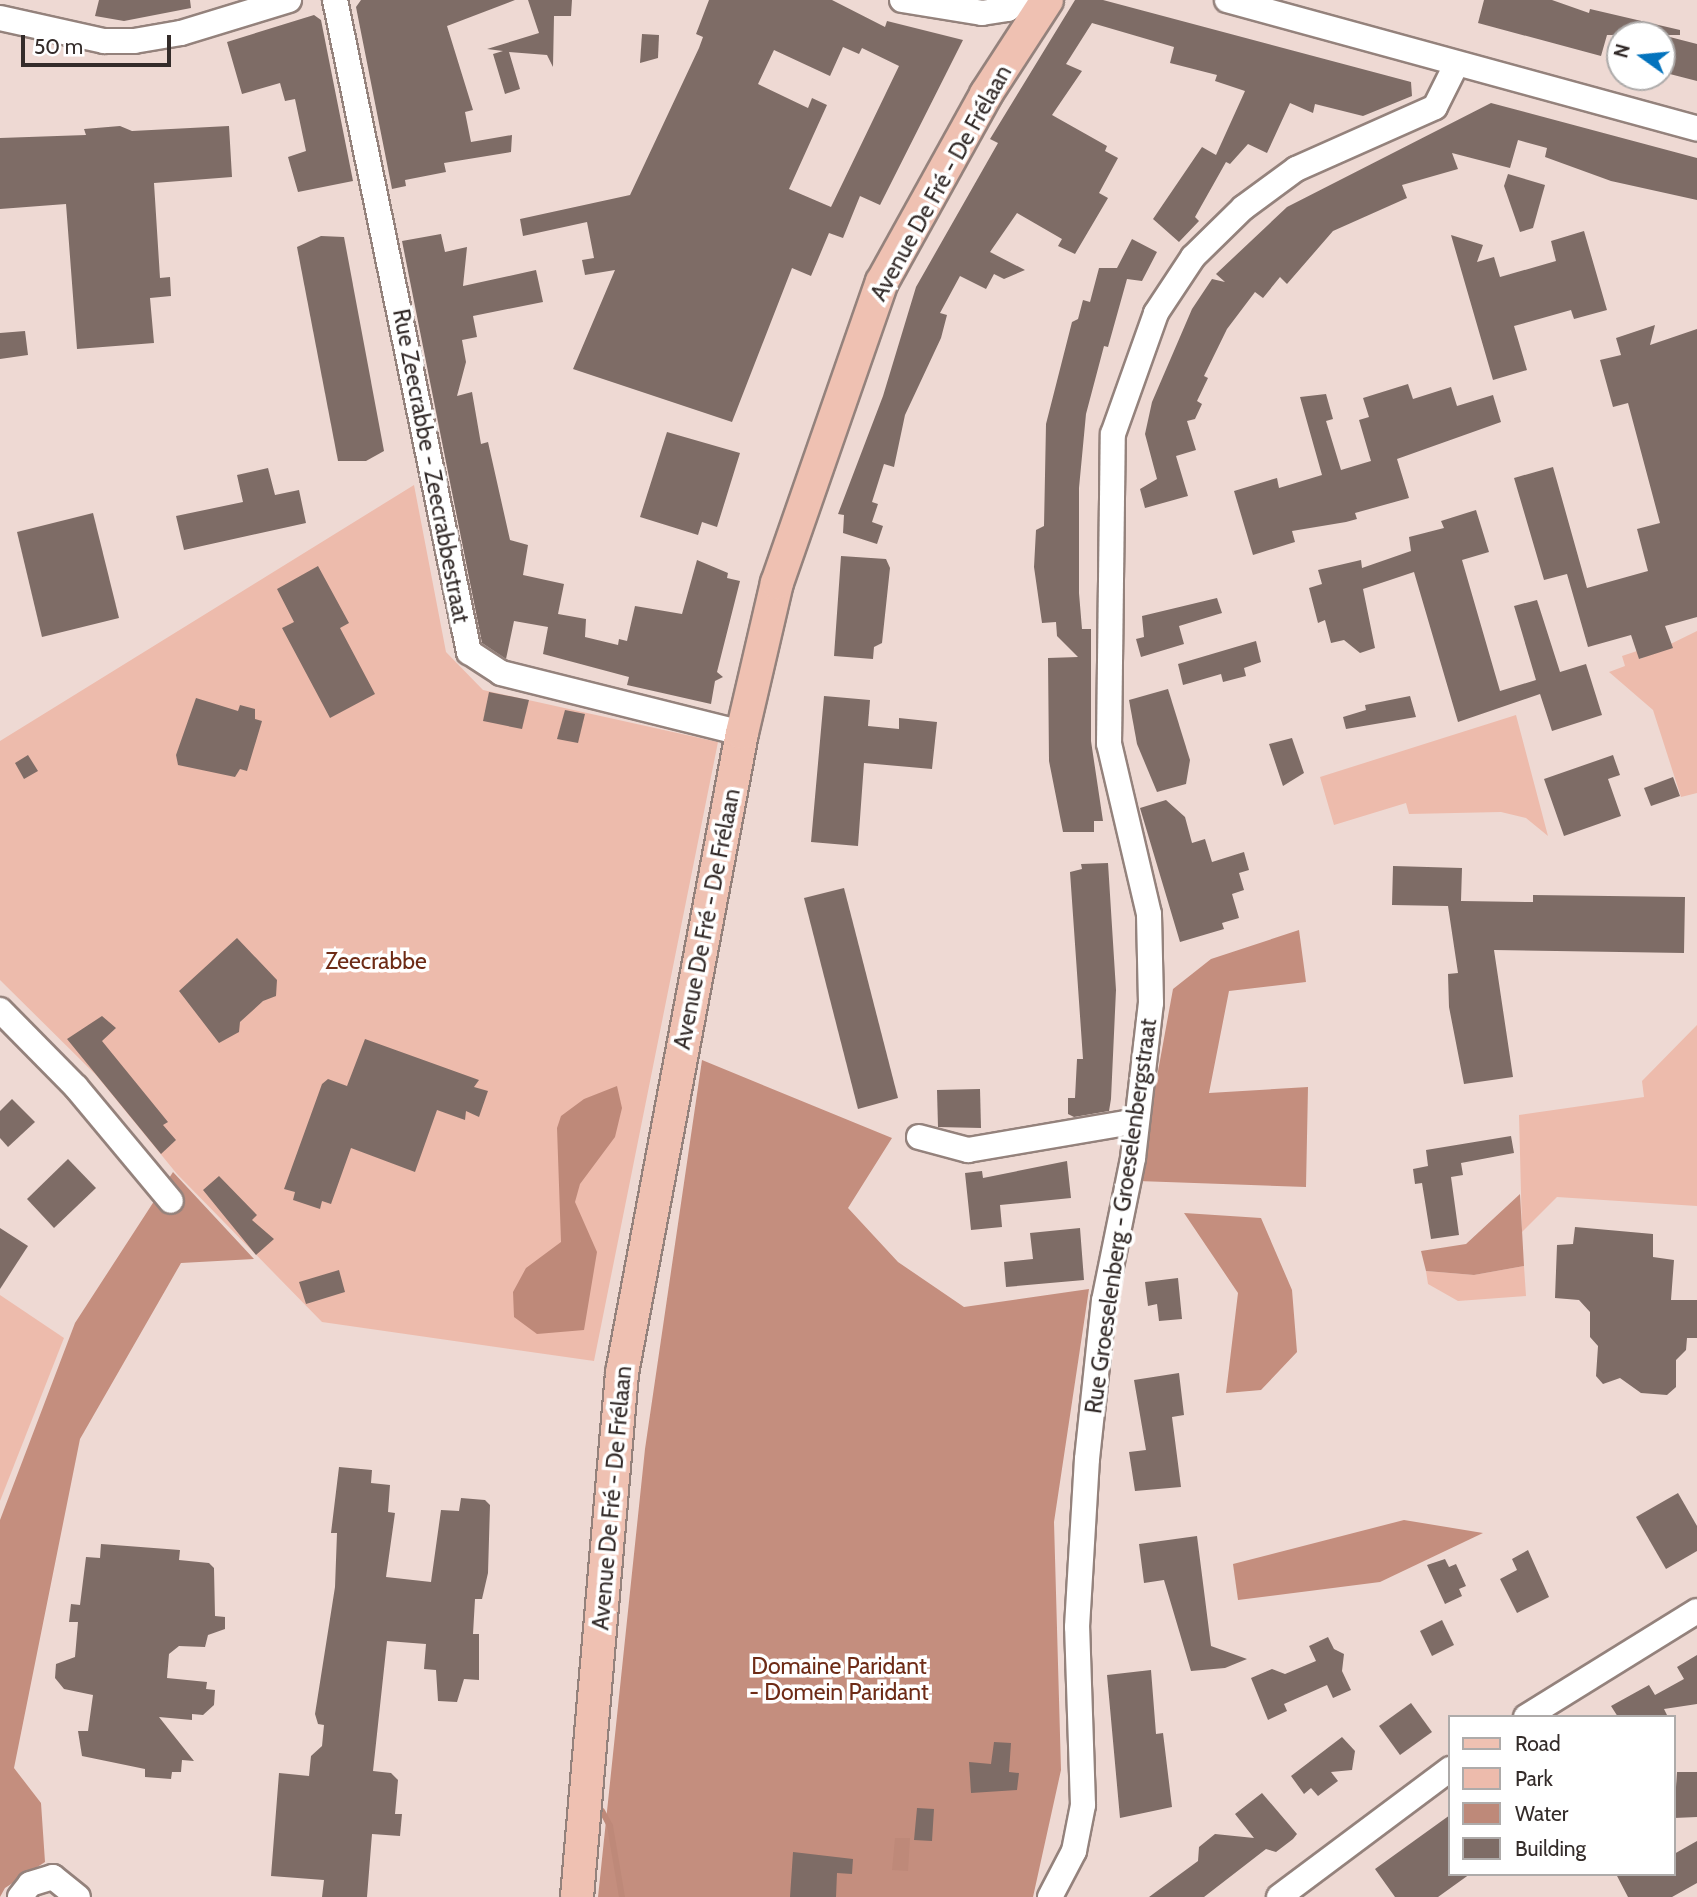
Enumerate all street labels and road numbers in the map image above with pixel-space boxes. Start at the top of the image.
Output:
street label: Avenue De Fré - De Frélaan [865,60,1017,306]
street label: Rue Zeecrabbe - Zeecrabbestraat [387,307,475,625]
street label: Avenue De Fré - De Frélaan [668,786,746,1052]
street label: Rue Groeselenberg - Groeselenbergstraat [1080,1017,1162,1415]
street label: Avenue De Fré - De Frélaan [587,1365,637,1631]

